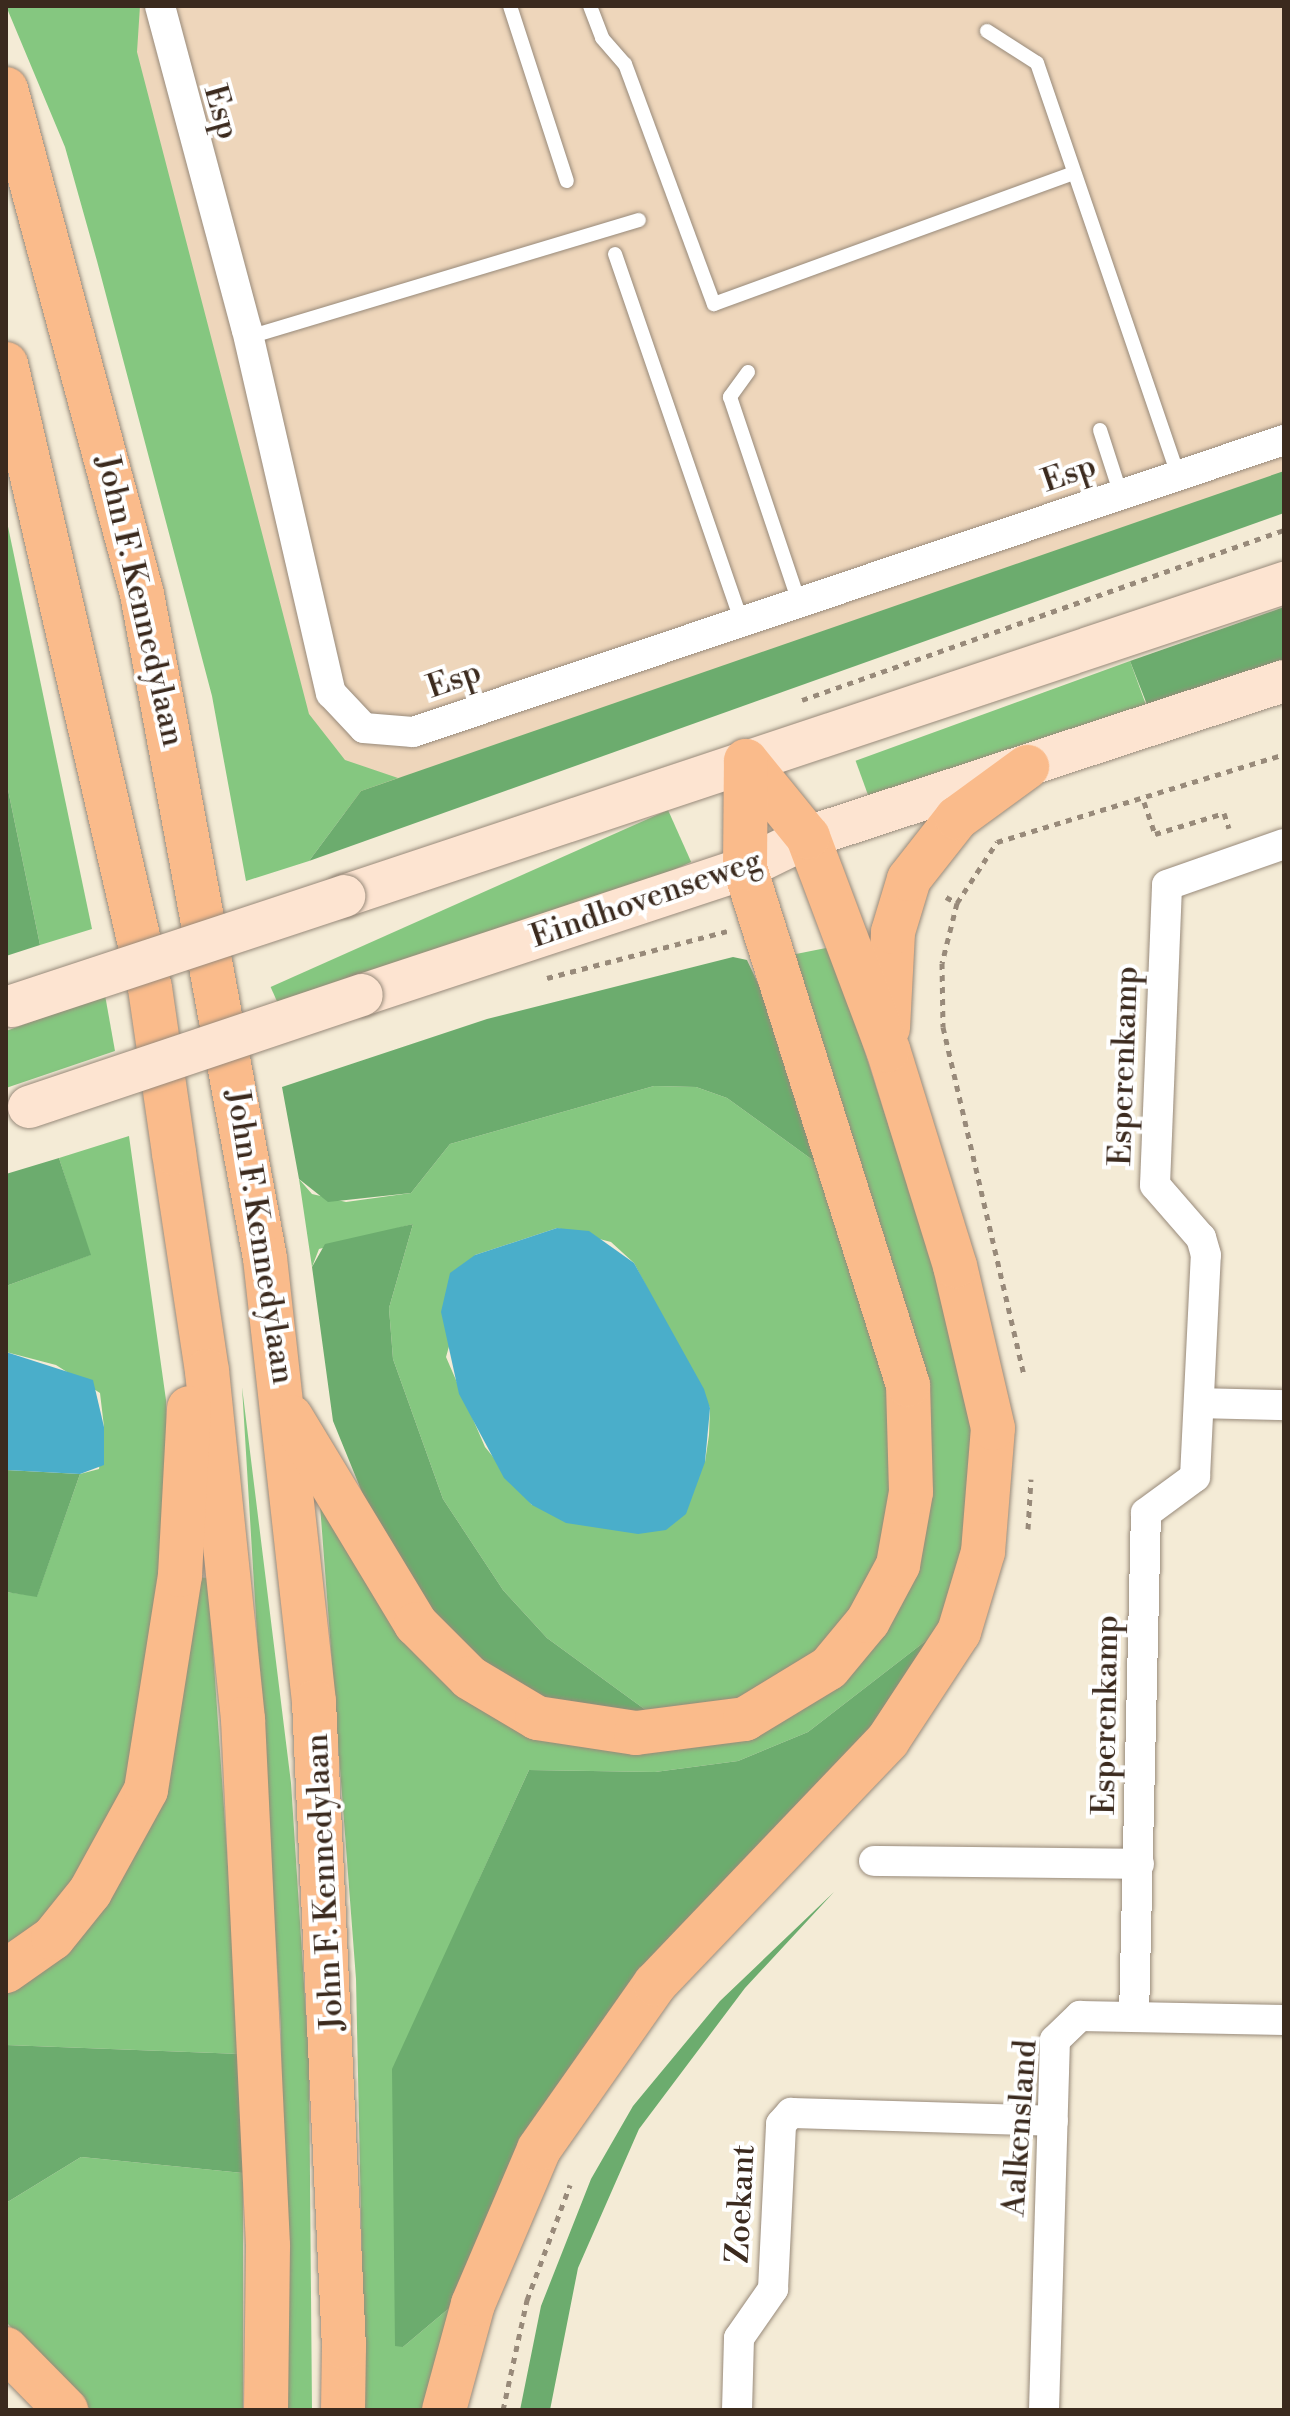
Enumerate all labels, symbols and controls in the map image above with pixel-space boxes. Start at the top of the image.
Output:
street label: Esp [195,80,247,144]
street label: Esp [1037,447,1101,501]
street label: John F. Kennedylaan [88,452,192,750]
street label: Esp [422,653,486,707]
street label: Eindhovenseweg [525,841,767,957]
street label: Esperenkamp [1101,965,1147,1167]
street label: John F. Kennedylaan [218,1087,302,1387]
street label: Esperenkamp [1085,1615,1127,1815]
street label: John F. Kennedylaan [298,1732,352,2032]
street label: Aalkensland [995,2038,1045,2218]
street label: Zoekant [719,2143,763,2265]

